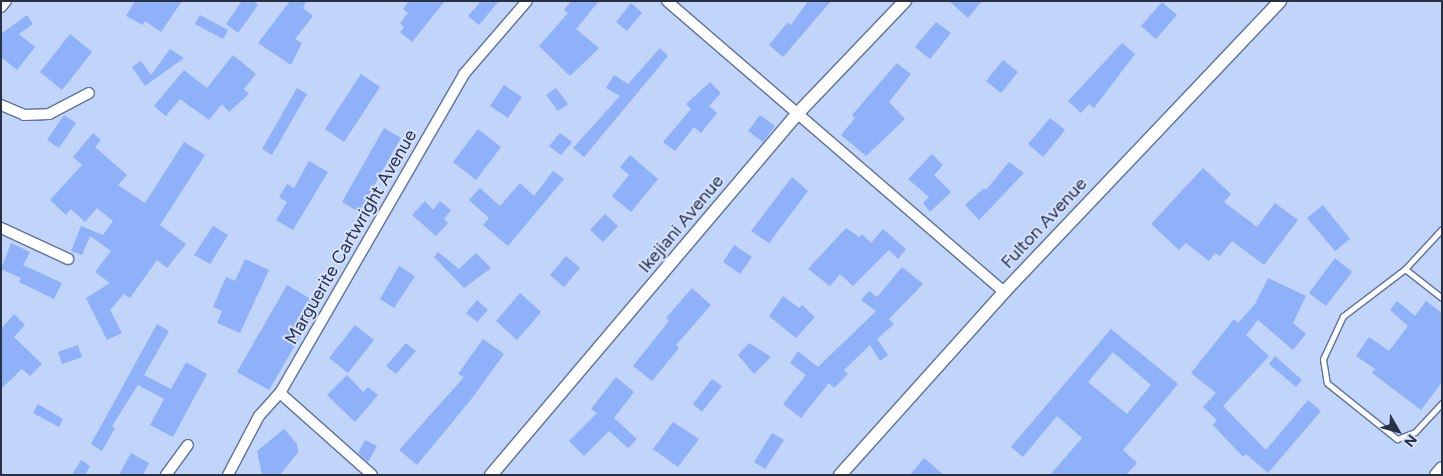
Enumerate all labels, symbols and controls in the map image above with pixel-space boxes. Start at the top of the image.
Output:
street label: Marguerite Cartwright Avenue [281,126,421,348]
street label: Ikejiani Avenue [634,171,728,277]
street label: Fulton Avenue [996,173,1092,273]
north arrow [1373,406,1423,456]
text: N [1400,431,1420,450]

